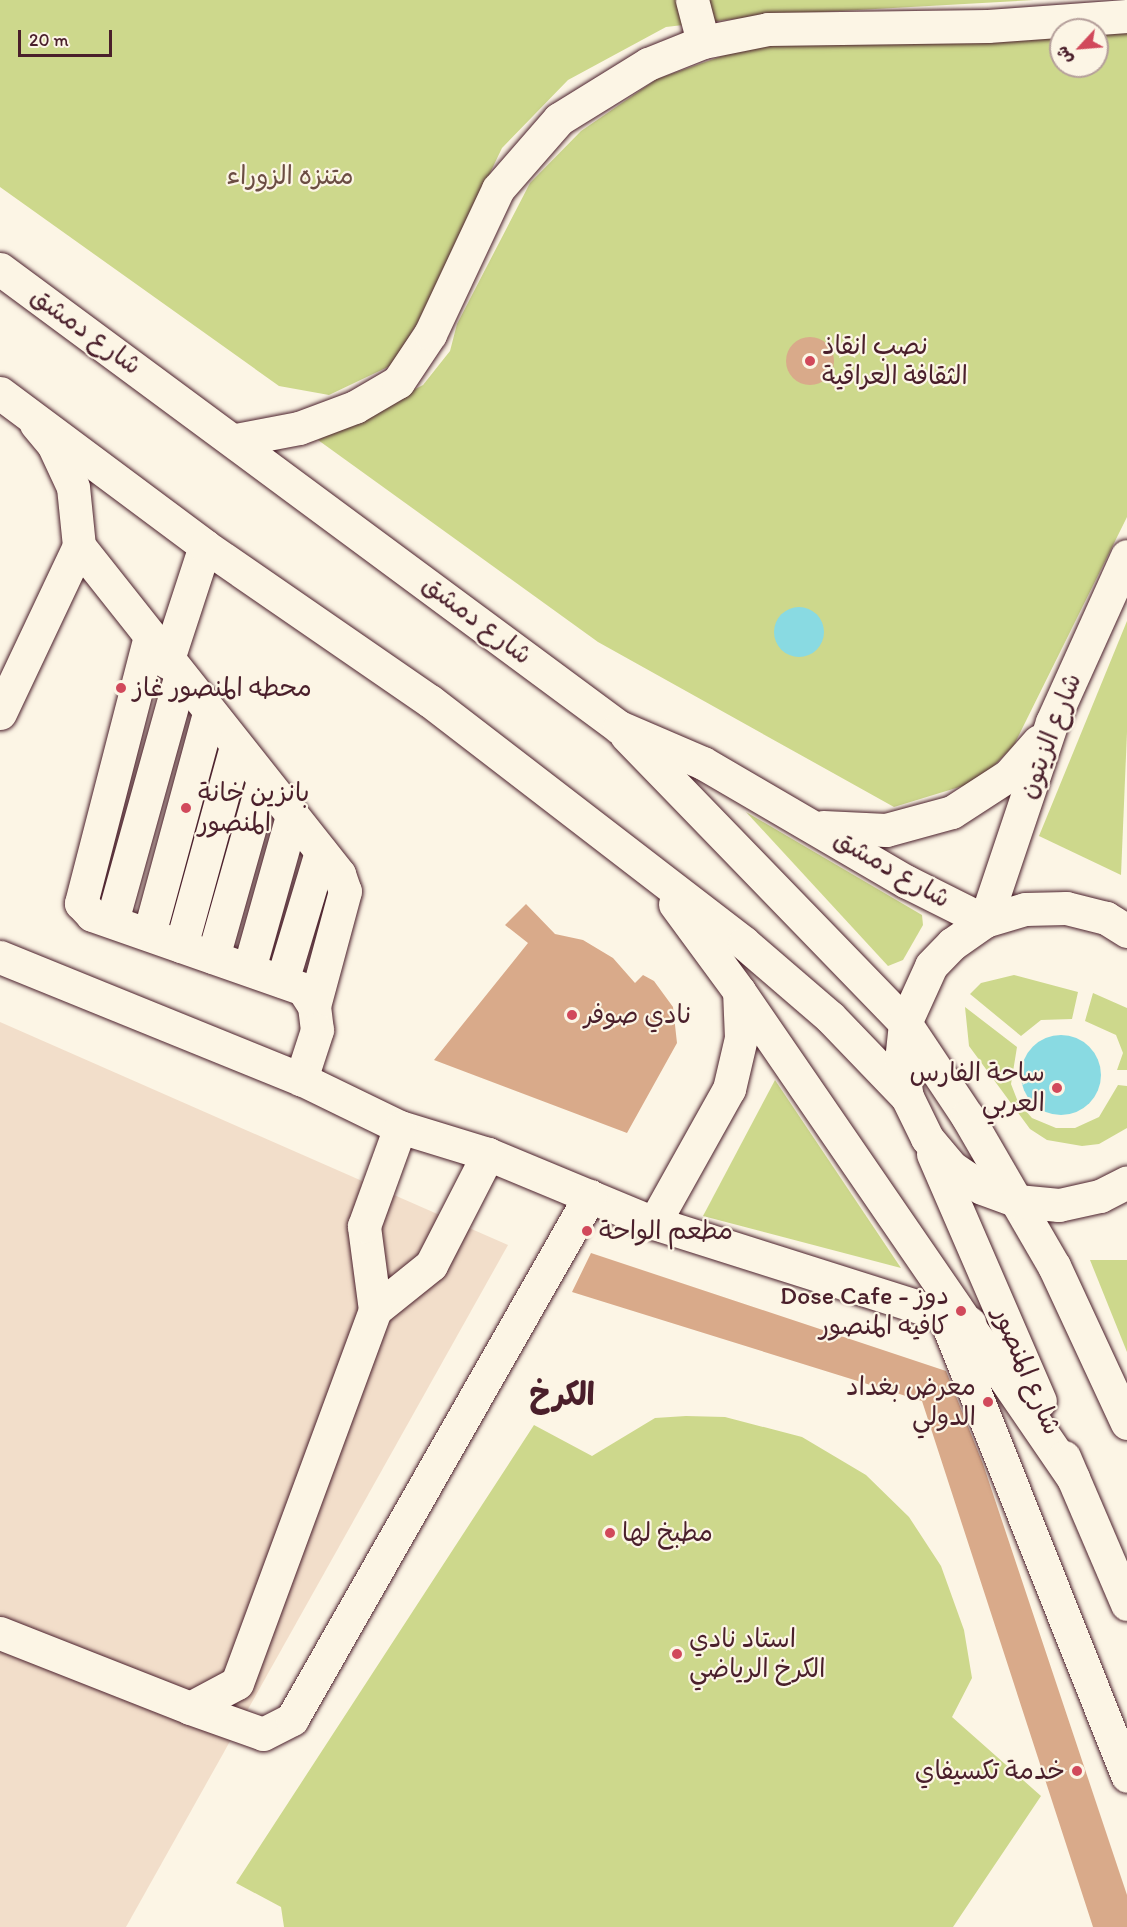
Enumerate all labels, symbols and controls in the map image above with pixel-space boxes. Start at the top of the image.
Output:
scale bar [21,18,116,56]
north arrow [1049,18,1109,78]
text: 20 m [29,29,69,51]
text: ش [1052,43,1077,67]
park label: متنزه الزوراء [226,160,354,192]
street label: شارع دمشق [25,280,147,382]
place label: نصب انقاذ الثقافة العراقية [822,330,968,392]
marker: نصب انقاذ الثقافة العراقية [803,354,817,368]
street label: شارع دمشق [416,569,538,671]
street label: شارع الزيتون [1012,669,1088,803]
place label: محطه المنصور غاز [133,672,312,704]
marker: محطه المنصور غاز [114,681,128,695]
place label: بانزين خانة المنصور [198,777,310,838]
marker: بانزين خانة المنصور [179,801,193,815]
street label: شارع دمشق [828,823,956,915]
place label: نادي صوفر [584,999,691,1031]
marker: نادي صوفر [565,1008,579,1022]
place label: ساحة الفارس العربي [910,1057,1045,1118]
marker: ساحة الفارس العربي [1050,1081,1064,1095]
place label: مطعم الواحة [599,1215,733,1247]
marker: مطعم الواحة [580,1224,594,1238]
place label: Dose Cafe - دوز كافيه المنصور [780,1280,949,1342]
street label: شارع المنصور [986,1303,1068,1439]
marker: Dose Cafe - دوز كافيه المنصور [954,1304,968,1318]
place label: معرض بغداد الدولي [846,1371,976,1432]
district label: الكرخ [529,1375,595,1413]
marker: معرض بغداد الدولي [981,1395,995,1409]
place label: مطبخ لها [622,1517,713,1549]
marker: مطبخ لها [603,1526,617,1540]
place label: استاد نادي الكرخ الرياضي [689,1623,826,1684]
marker: استاد نادي الكرخ الرياضي [670,1647,684,1661]
place label: خدمة تكسيفاي [915,1755,1065,1787]
marker: خدمة تكسيفاي [1070,1764,1084,1778]

